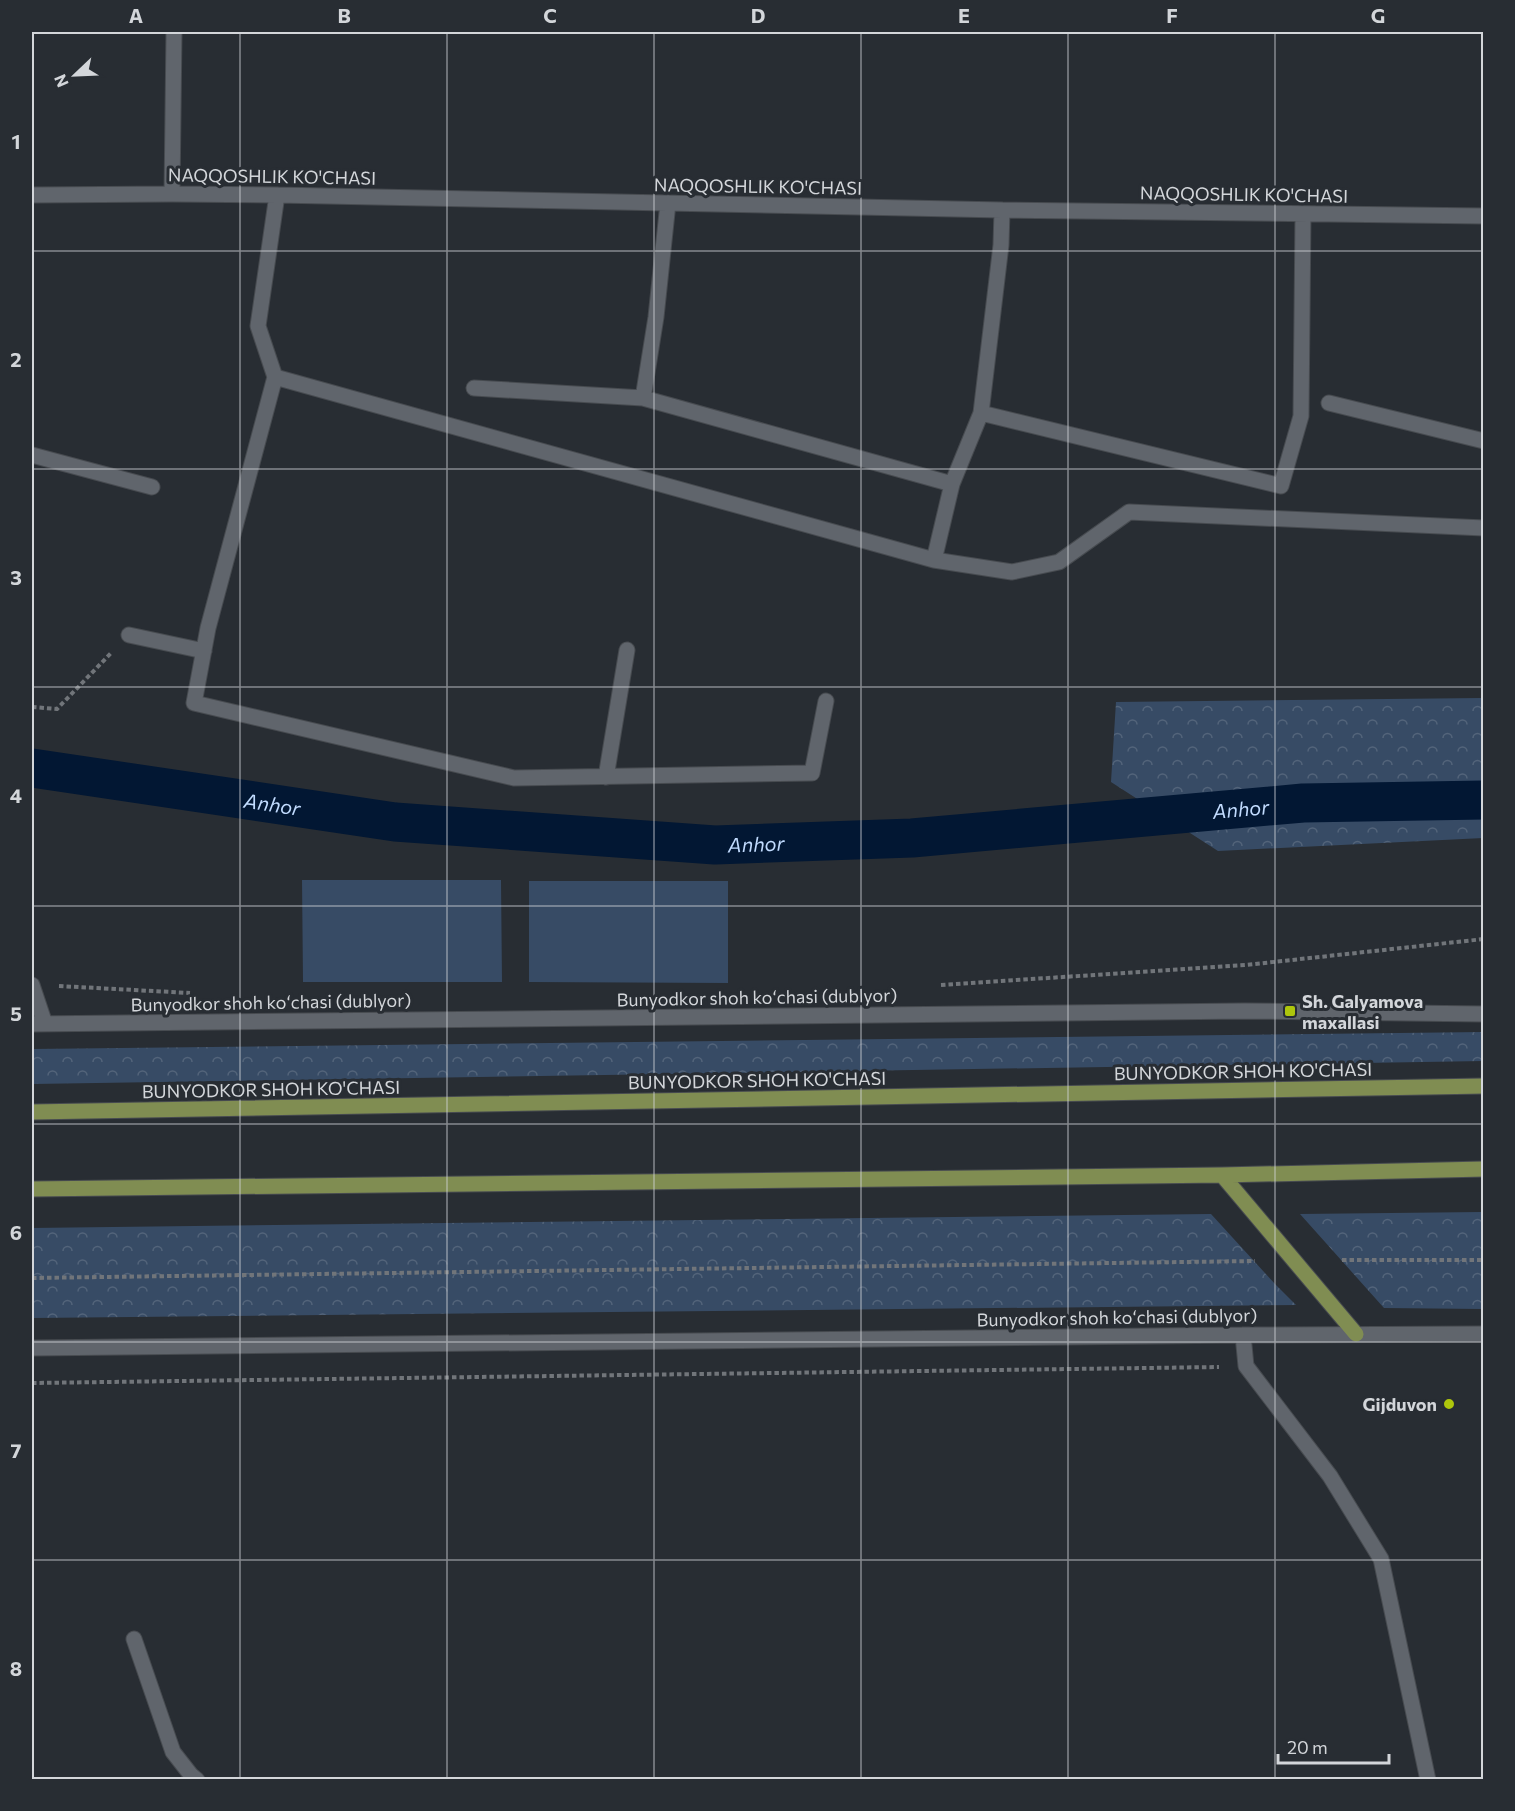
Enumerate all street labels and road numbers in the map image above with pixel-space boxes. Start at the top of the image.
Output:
street label: NAQQOSHLIK KO'CHASI [168,163,376,189]
street label: NAQQOSHLIK KO'CHASI [654,173,862,199]
street label: NAQQOSHLIK KO'CHASI [1140,181,1348,207]
street label: Bunyodkor shoh koʻchasi (dublyor) [617,984,897,1010]
street label: Bunyodkor shoh koʻchasi (dublyor) [131,989,411,1015]
street label: BUNYODKOR SHOH KO'CHASI [1114,1058,1372,1084]
street label: BUNYODKOR SHOH KO'CHASI [628,1067,886,1093]
street label: BUNYODKOR SHOH KO'CHASI [142,1076,400,1102]
street label: Bunyodkor shoh koʻchasi (dublyor) [977,1304,1257,1330]

